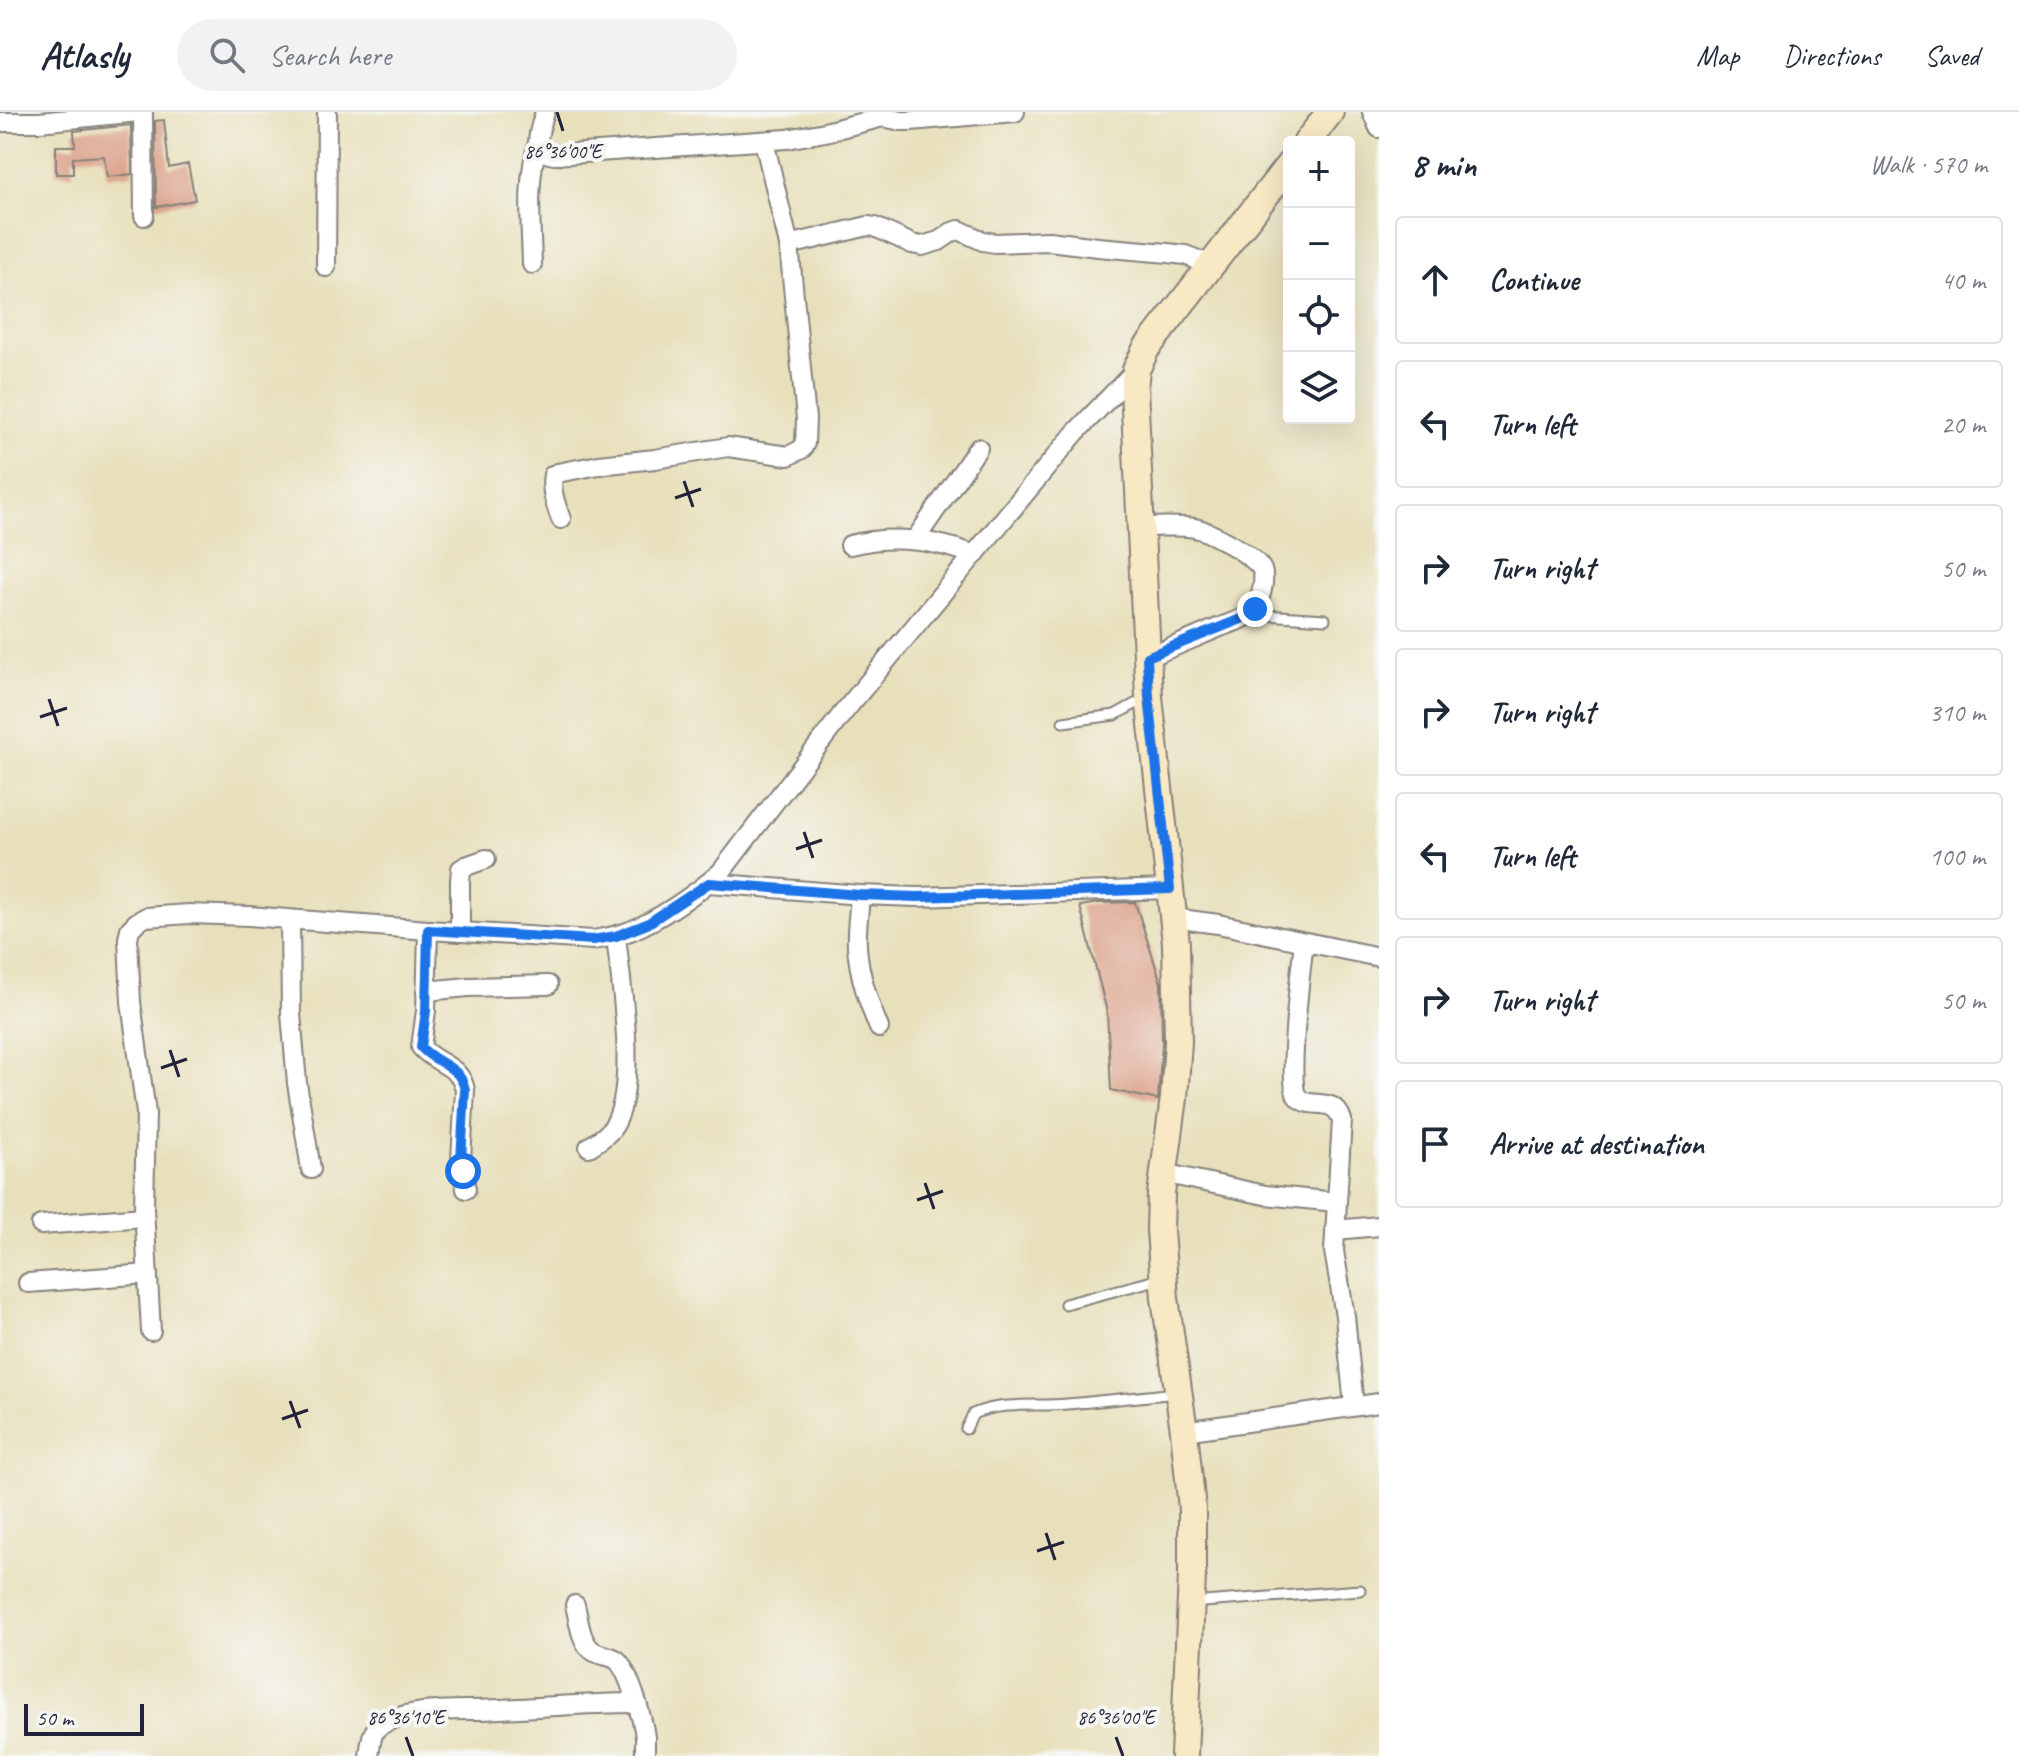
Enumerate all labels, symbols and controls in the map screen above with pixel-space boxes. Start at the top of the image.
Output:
search box [177,19,737,91]
text: Atlasly [40,32,129,79]
icon: search [205,33,249,77]
text: Search here [269,36,391,74]
text: Map [1696,38,1739,73]
text: Directions [1783,38,1881,73]
text: Saved [1925,38,1979,73]
map controls [1283,136,1355,424]
button: + [1283,136,1355,208]
text: 86°36'00"E [524,139,604,164]
text: 8 min [1411,143,1476,186]
text: Walk · 570 m [1870,148,1987,181]
button: − [1283,208,1355,280]
icon: ahead [1413,258,1457,302]
text: Continue [1489,261,1579,299]
text: 40 m [1941,264,1985,297]
button: locate [1283,280,1355,352]
button: layers [1283,352,1355,424]
icon: left [1413,402,1457,446]
text: Turn left [1489,405,1576,443]
text: 20 m [1941,408,1985,441]
icon: right [1413,546,1457,590]
text: Turn right [1489,549,1594,587]
text: 50 m [1941,552,1985,585]
route end [1237,591,1273,627]
icon: right [1413,690,1457,734]
text: Turn right [1489,693,1594,731]
text: 310 m [1929,696,1985,729]
icon: left [1413,834,1457,878]
text: Turn left [1489,837,1576,875]
text: 100 m [1929,840,1985,873]
icon: right [1413,978,1457,1022]
text: Turn right [1489,981,1594,1019]
text: 50 m [1941,984,1985,1017]
icon: arrive [1413,1122,1457,1166]
text: Arrive at destination [1489,1125,1704,1163]
route start [445,1153,481,1189]
scale bar [24,1700,144,1736]
text: 50 m [36,1704,73,1732]
text: 86°36'10"E [367,1705,447,1730]
text: 86°36'00"E [1077,1705,1157,1730]

